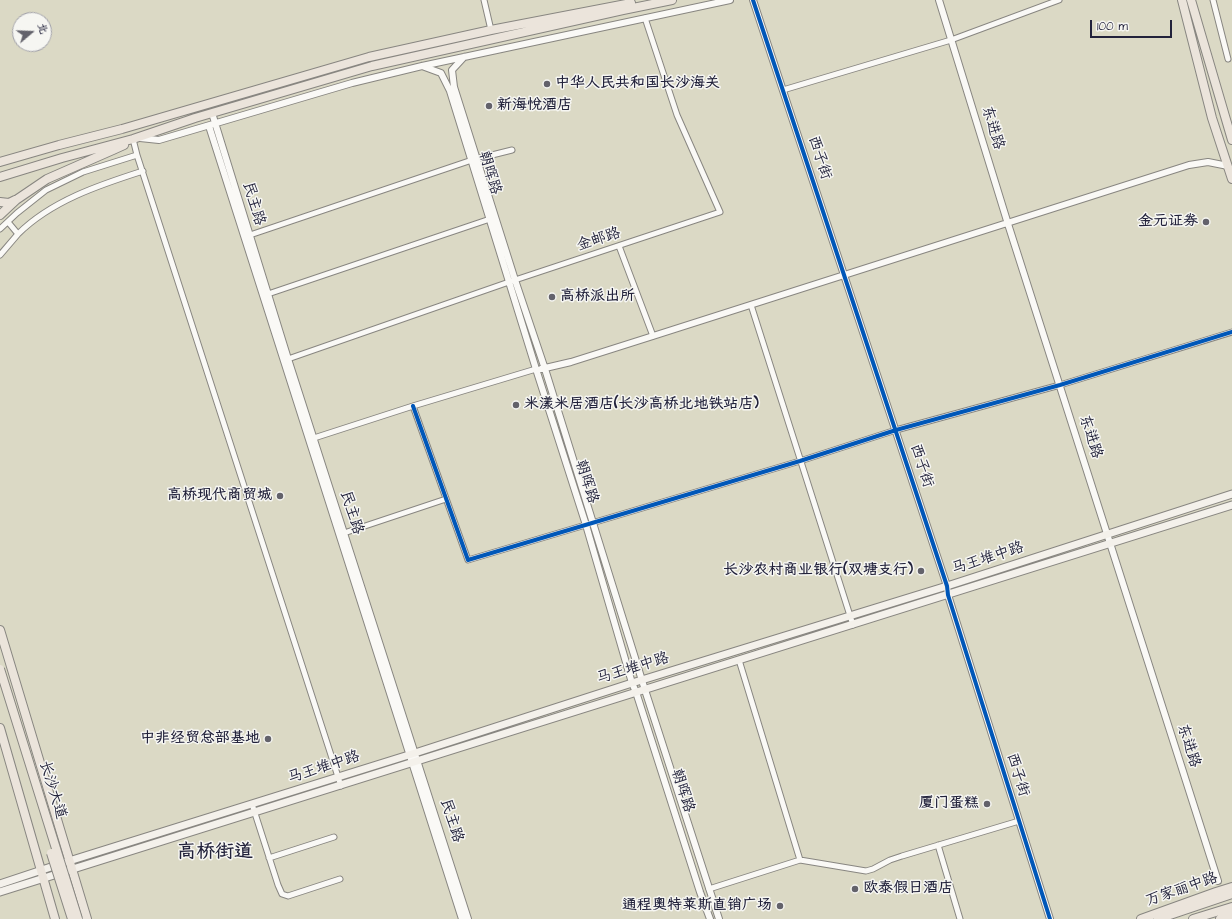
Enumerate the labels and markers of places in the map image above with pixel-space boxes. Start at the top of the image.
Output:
place label: 中华人民共和国长沙海关 [555,75,720,93]
marker: 中华人民共和国长沙海关 [542,79,552,89]
place label: 新海悦酒店 [497,97,572,115]
marker: 新海悦酒店 [484,101,494,111]
place label: 金元证券 [1138,213,1198,231]
marker: 金元证券 [1201,217,1211,227]
place label: 高桥派出所 [560,288,635,306]
marker: 高桥派出所 [547,292,557,302]
place label: 米漾米居酒店(长沙高桥北地铁站店) [524,396,759,414]
marker: 米漾米居酒店(长沙高桥北地铁站店) [511,400,521,410]
place label: 高桥现代商贸城 [167,487,272,505]
marker: 高桥现代商贸城 [275,491,285,501]
place label: 长沙农村商业银行(双塘支行) [723,562,913,580]
marker: 长沙农村商业银行(双塘支行) [916,566,926,576]
place label: 中非经贸总部基地 [140,730,260,748]
marker: 中非经贸总部基地 [263,734,273,744]
place label: 厦门蛋糕 [919,795,979,813]
marker: 厦门蛋糕 [982,799,992,809]
place label: 欧泰假日酒店 [863,880,953,898]
marker: 欧泰假日酒店 [850,884,860,894]
place label: 通程奥特莱斯直销广场 [622,897,772,915]
marker: 通程奥特莱斯直销广场 [775,901,785,911]

